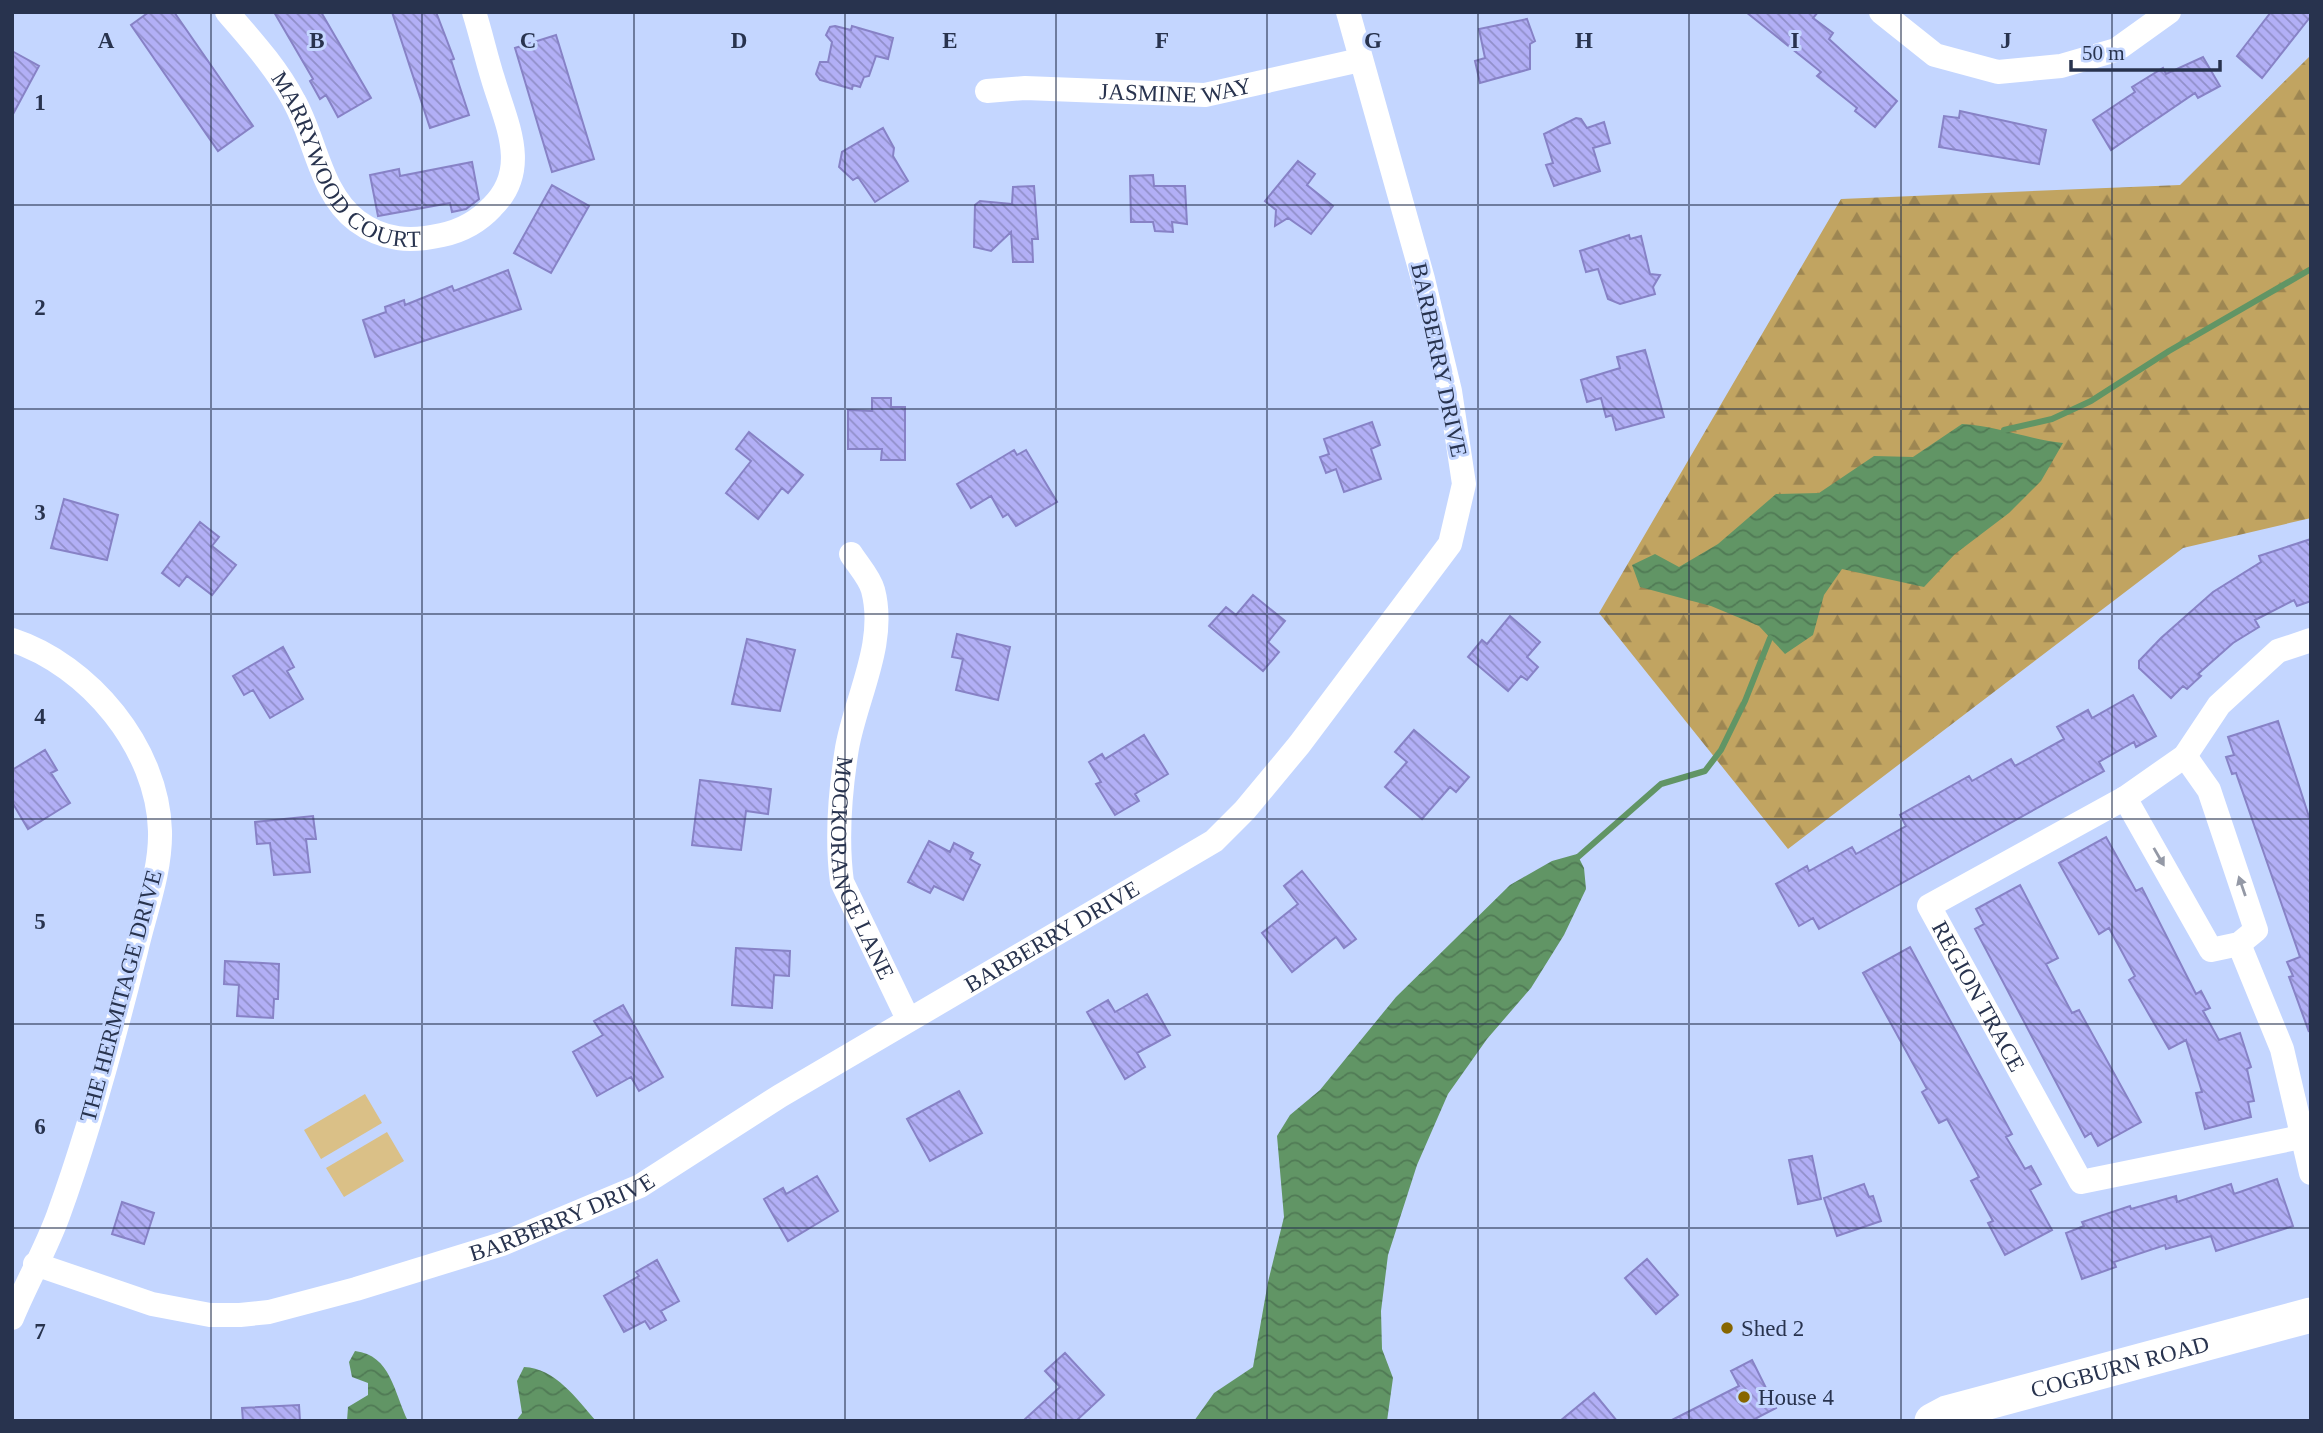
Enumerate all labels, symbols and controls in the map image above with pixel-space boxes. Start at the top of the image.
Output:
text: A [98,28,115,53]
text: B [309,28,325,53]
text: C [520,28,536,53]
text: D [731,28,747,53]
text: E [942,28,958,53]
text: F [1155,28,1169,53]
text: G [1364,28,1382,53]
text: H [1575,28,1593,53]
text: I [1791,28,1800,53]
text: J [2000,28,2012,53]
scale bar [2071,28,2220,72]
text: 50 m [2082,41,2125,65]
street label: MARRYWOOD COURT [267,67,421,252]
street label: JASMINE WAY [1099,72,1254,108]
text: 1 [34,90,46,115]
street label: BARBERRY DRIVE [1406,261,1472,459]
text: 2 [34,295,46,320]
text: 3 [34,500,46,525]
text: 4 [34,704,46,729]
street label: MOCKORANGE LANE [827,755,899,983]
one-way arrow [2153,847,2165,867]
street label: THE HERMITAGE DRIVE [75,867,167,1125]
street label: BARBERRY DRIVE [960,875,1144,997]
one-way arrow [2236,875,2246,896]
text: 5 [34,909,46,934]
street label: REGION TRACE [1927,917,2030,1076]
text: 6 [34,1114,46,1139]
street label: BARBERRY DRIVE [466,1168,659,1266]
place label: Shed 2 [1741,1316,1804,1341]
text: 7 [34,1319,46,1344]
marker: Shed 2 [1719,1320,1735,1336]
street label: COGBURN ROAD [2028,1331,2212,1402]
place label: House 4 [1758,1385,1835,1410]
marker: House 4 [1736,1389,1752,1405]

